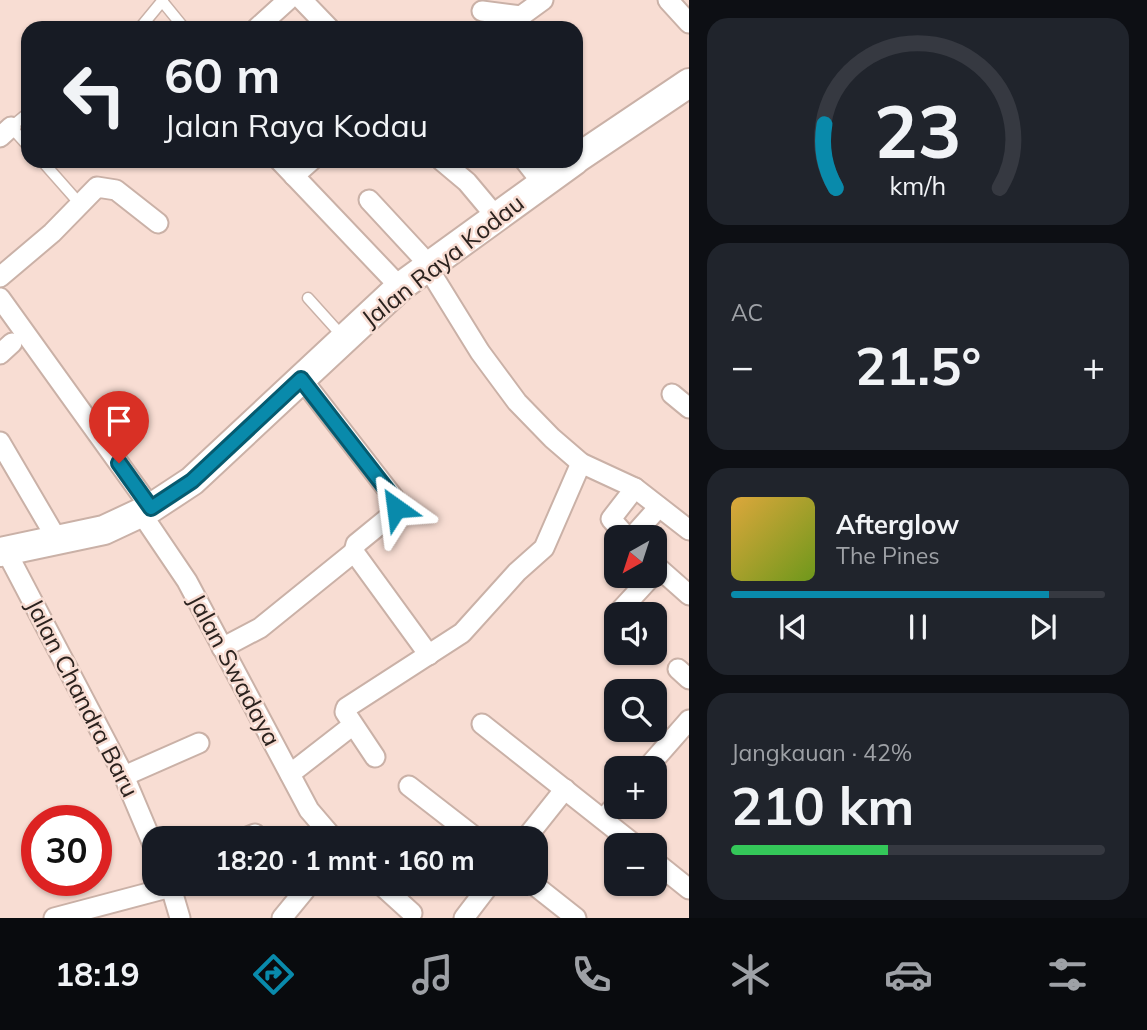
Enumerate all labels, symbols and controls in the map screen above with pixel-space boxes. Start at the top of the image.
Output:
text: 60 m [164,44,280,105]
icon: left [49,49,140,140]
text: 23 [874,85,962,176]
text: Jalan Raya Kodau [164,105,428,145]
text: km/h [890,169,946,200]
street label: Jalan Raya Kodau [355,187,530,333]
text: AC [731,298,763,327]
text: 21.5° [855,333,981,398]
text: − [731,342,754,390]
text: + [1082,342,1105,390]
pin [89,391,149,463]
icon: arrive [100,402,138,440]
position arrow [359,471,433,545]
text: Afterglow [836,508,959,541]
north arrow [604,525,667,588]
map controls [604,525,667,896]
text: The Pines [836,541,940,570]
street label: Jalan Swadaya [182,588,288,751]
street label: Jalan Chandra Baru [20,593,146,802]
button: sound [604,602,667,665]
icon: previous [774,608,812,646]
icon: pause [899,608,937,646]
icon: next [1024,608,1062,646]
button: search [604,679,667,742]
text: Jangkauan · 42% [731,738,912,767]
button: + [604,756,667,819]
text: 210 km [731,773,914,838]
speed limit sign: 30 [21,805,112,896]
button: − [604,833,667,896]
text: 18:20 · 1 mnt · 160 m [215,844,475,877]
icon: directions [249,950,298,999]
icon: music [408,950,457,999]
icon: phone [567,950,616,999]
icon: climate [726,950,775,999]
icon: car [884,950,933,999]
icon: filters [1043,950,1092,999]
text: 18:19 [55,954,140,994]

